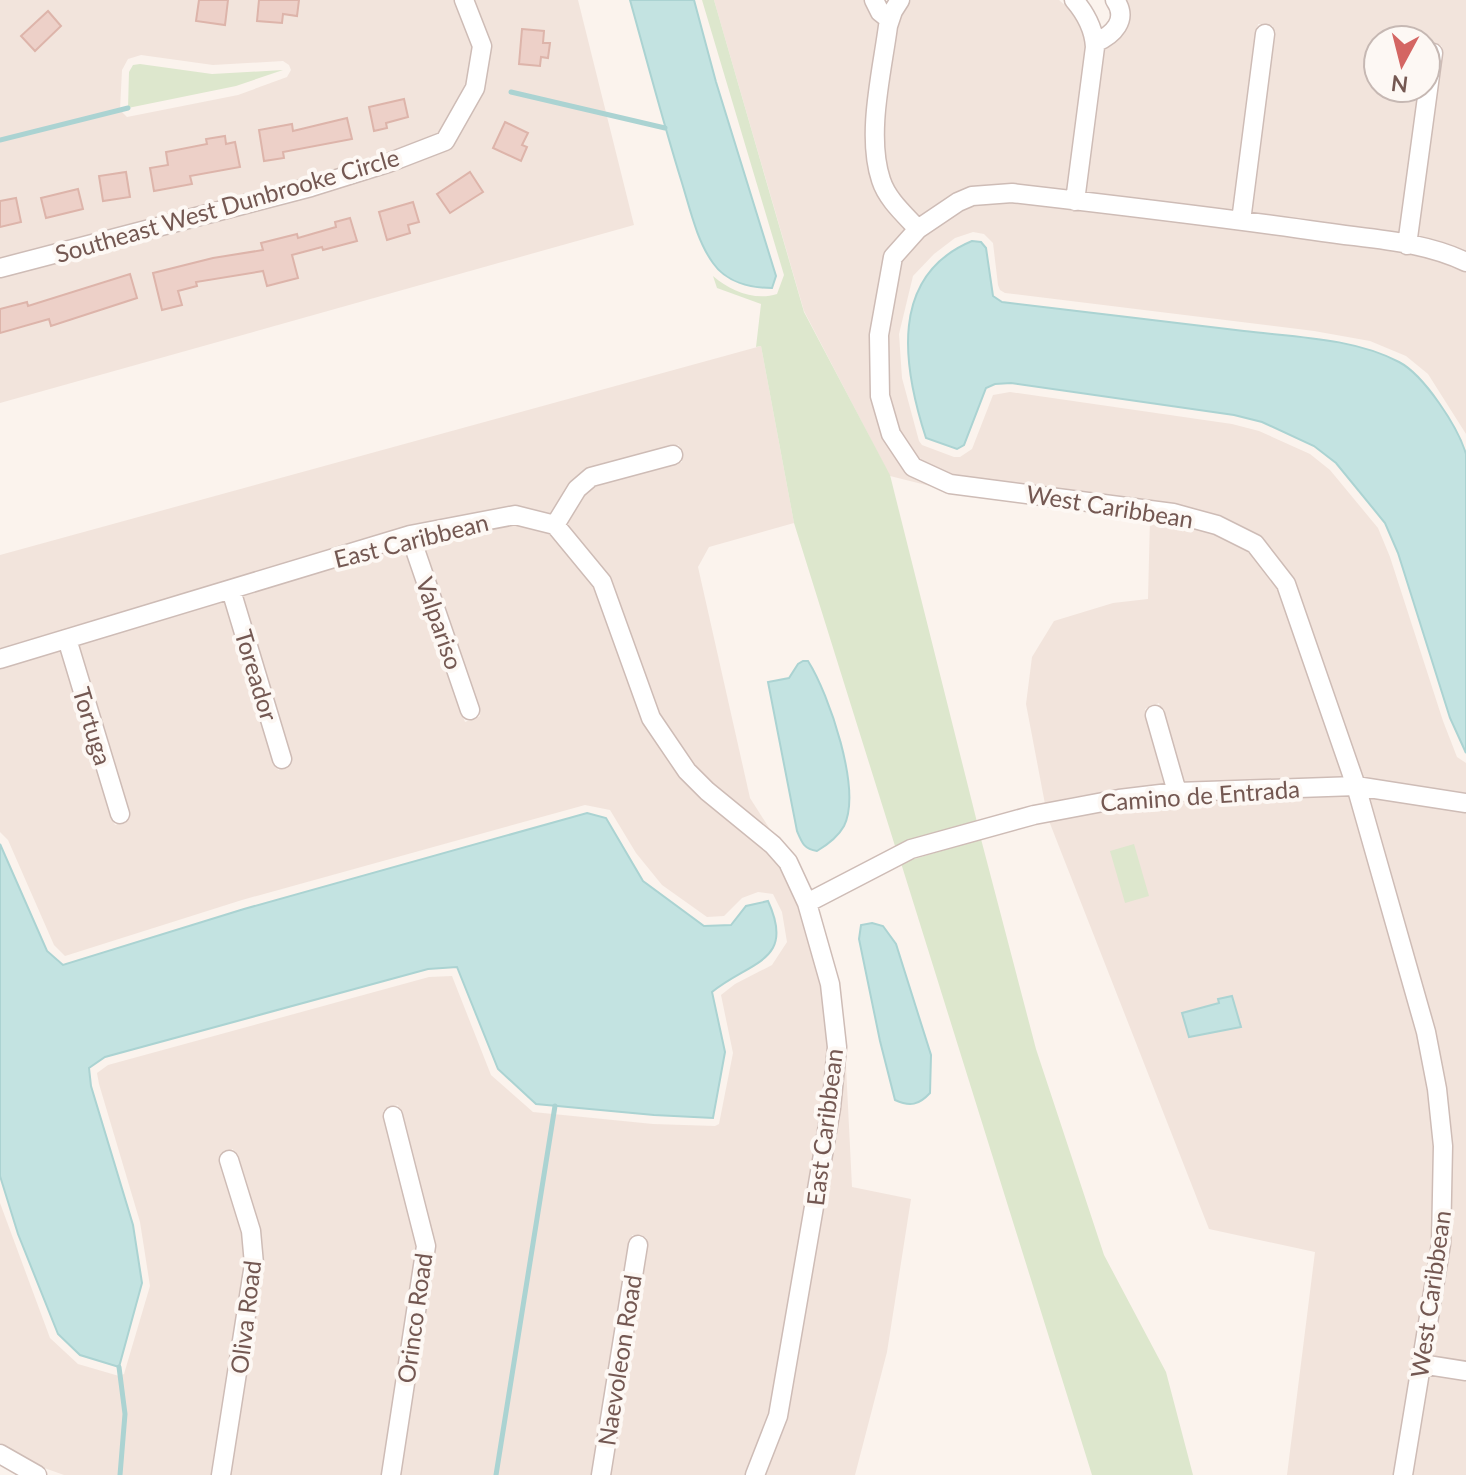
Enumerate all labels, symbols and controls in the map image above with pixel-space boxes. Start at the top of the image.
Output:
north arrow [1362,24,1442,104]
text: N [1389,70,1410,99]
street label: Southeast West Dunbrooke Circle [52,142,402,268]
street label: West Caribbean [1024,478,1196,534]
street label: East Caribbean [331,507,491,573]
street label: Valpariso [411,573,469,673]
street label: Toreador [229,626,285,724]
street label: Tortuga [67,684,119,768]
street label: Camino de Entrada [1099,774,1301,816]
street label: East Caribbean [800,1047,848,1207]
street label: West Caribbean [1404,1208,1456,1380]
street label: Orinco Road [391,1251,437,1385]
street label: Oliva Road [224,1259,266,1375]
street label: Naevoleon Road [591,1272,647,1448]

